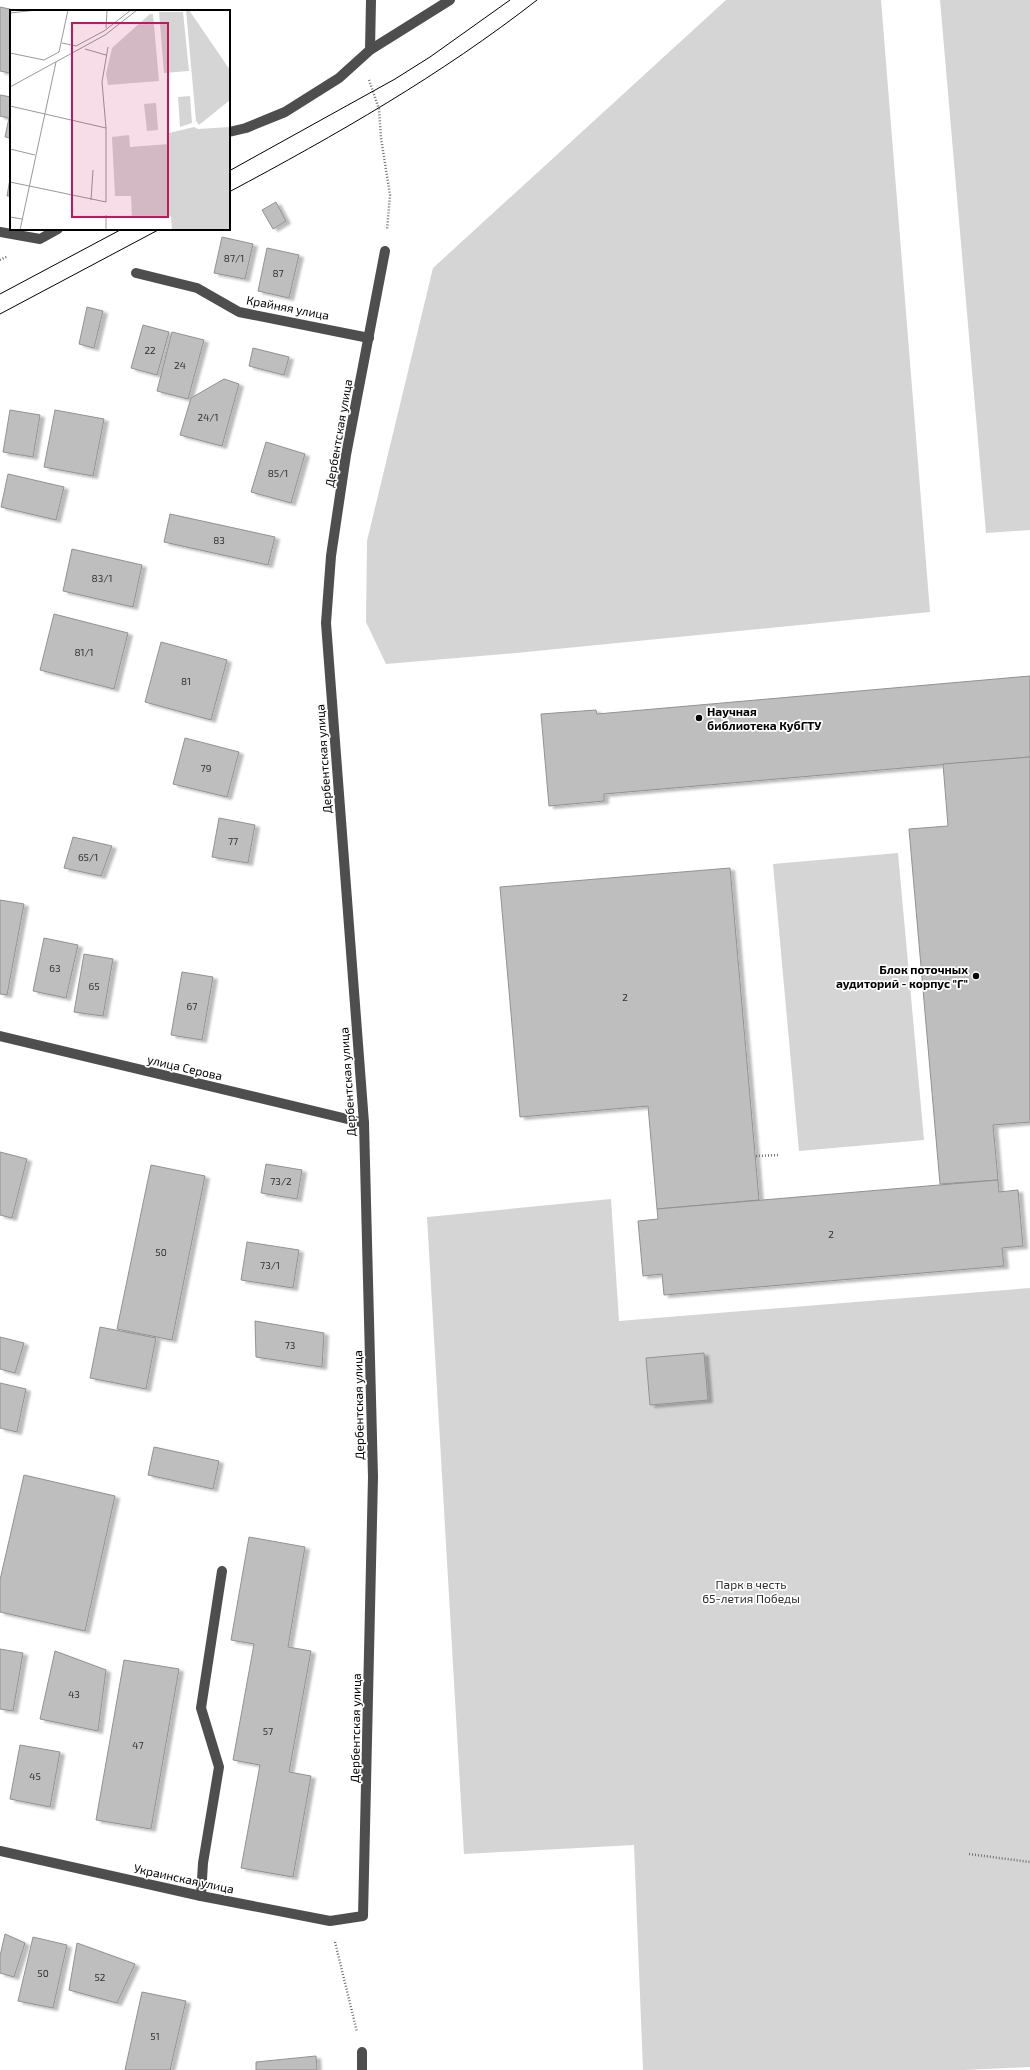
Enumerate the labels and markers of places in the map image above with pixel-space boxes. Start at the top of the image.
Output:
place label: Научная библиотека КубГТУ [707,704,822,732]
marker: Научная библиотека КубГТУ [694,713,704,723]
place label: Блок поточных аудиторий - корпус "Г" [836,962,968,990]
marker: Блок поточных аудиторий - корпус "Г" [971,971,981,981]

